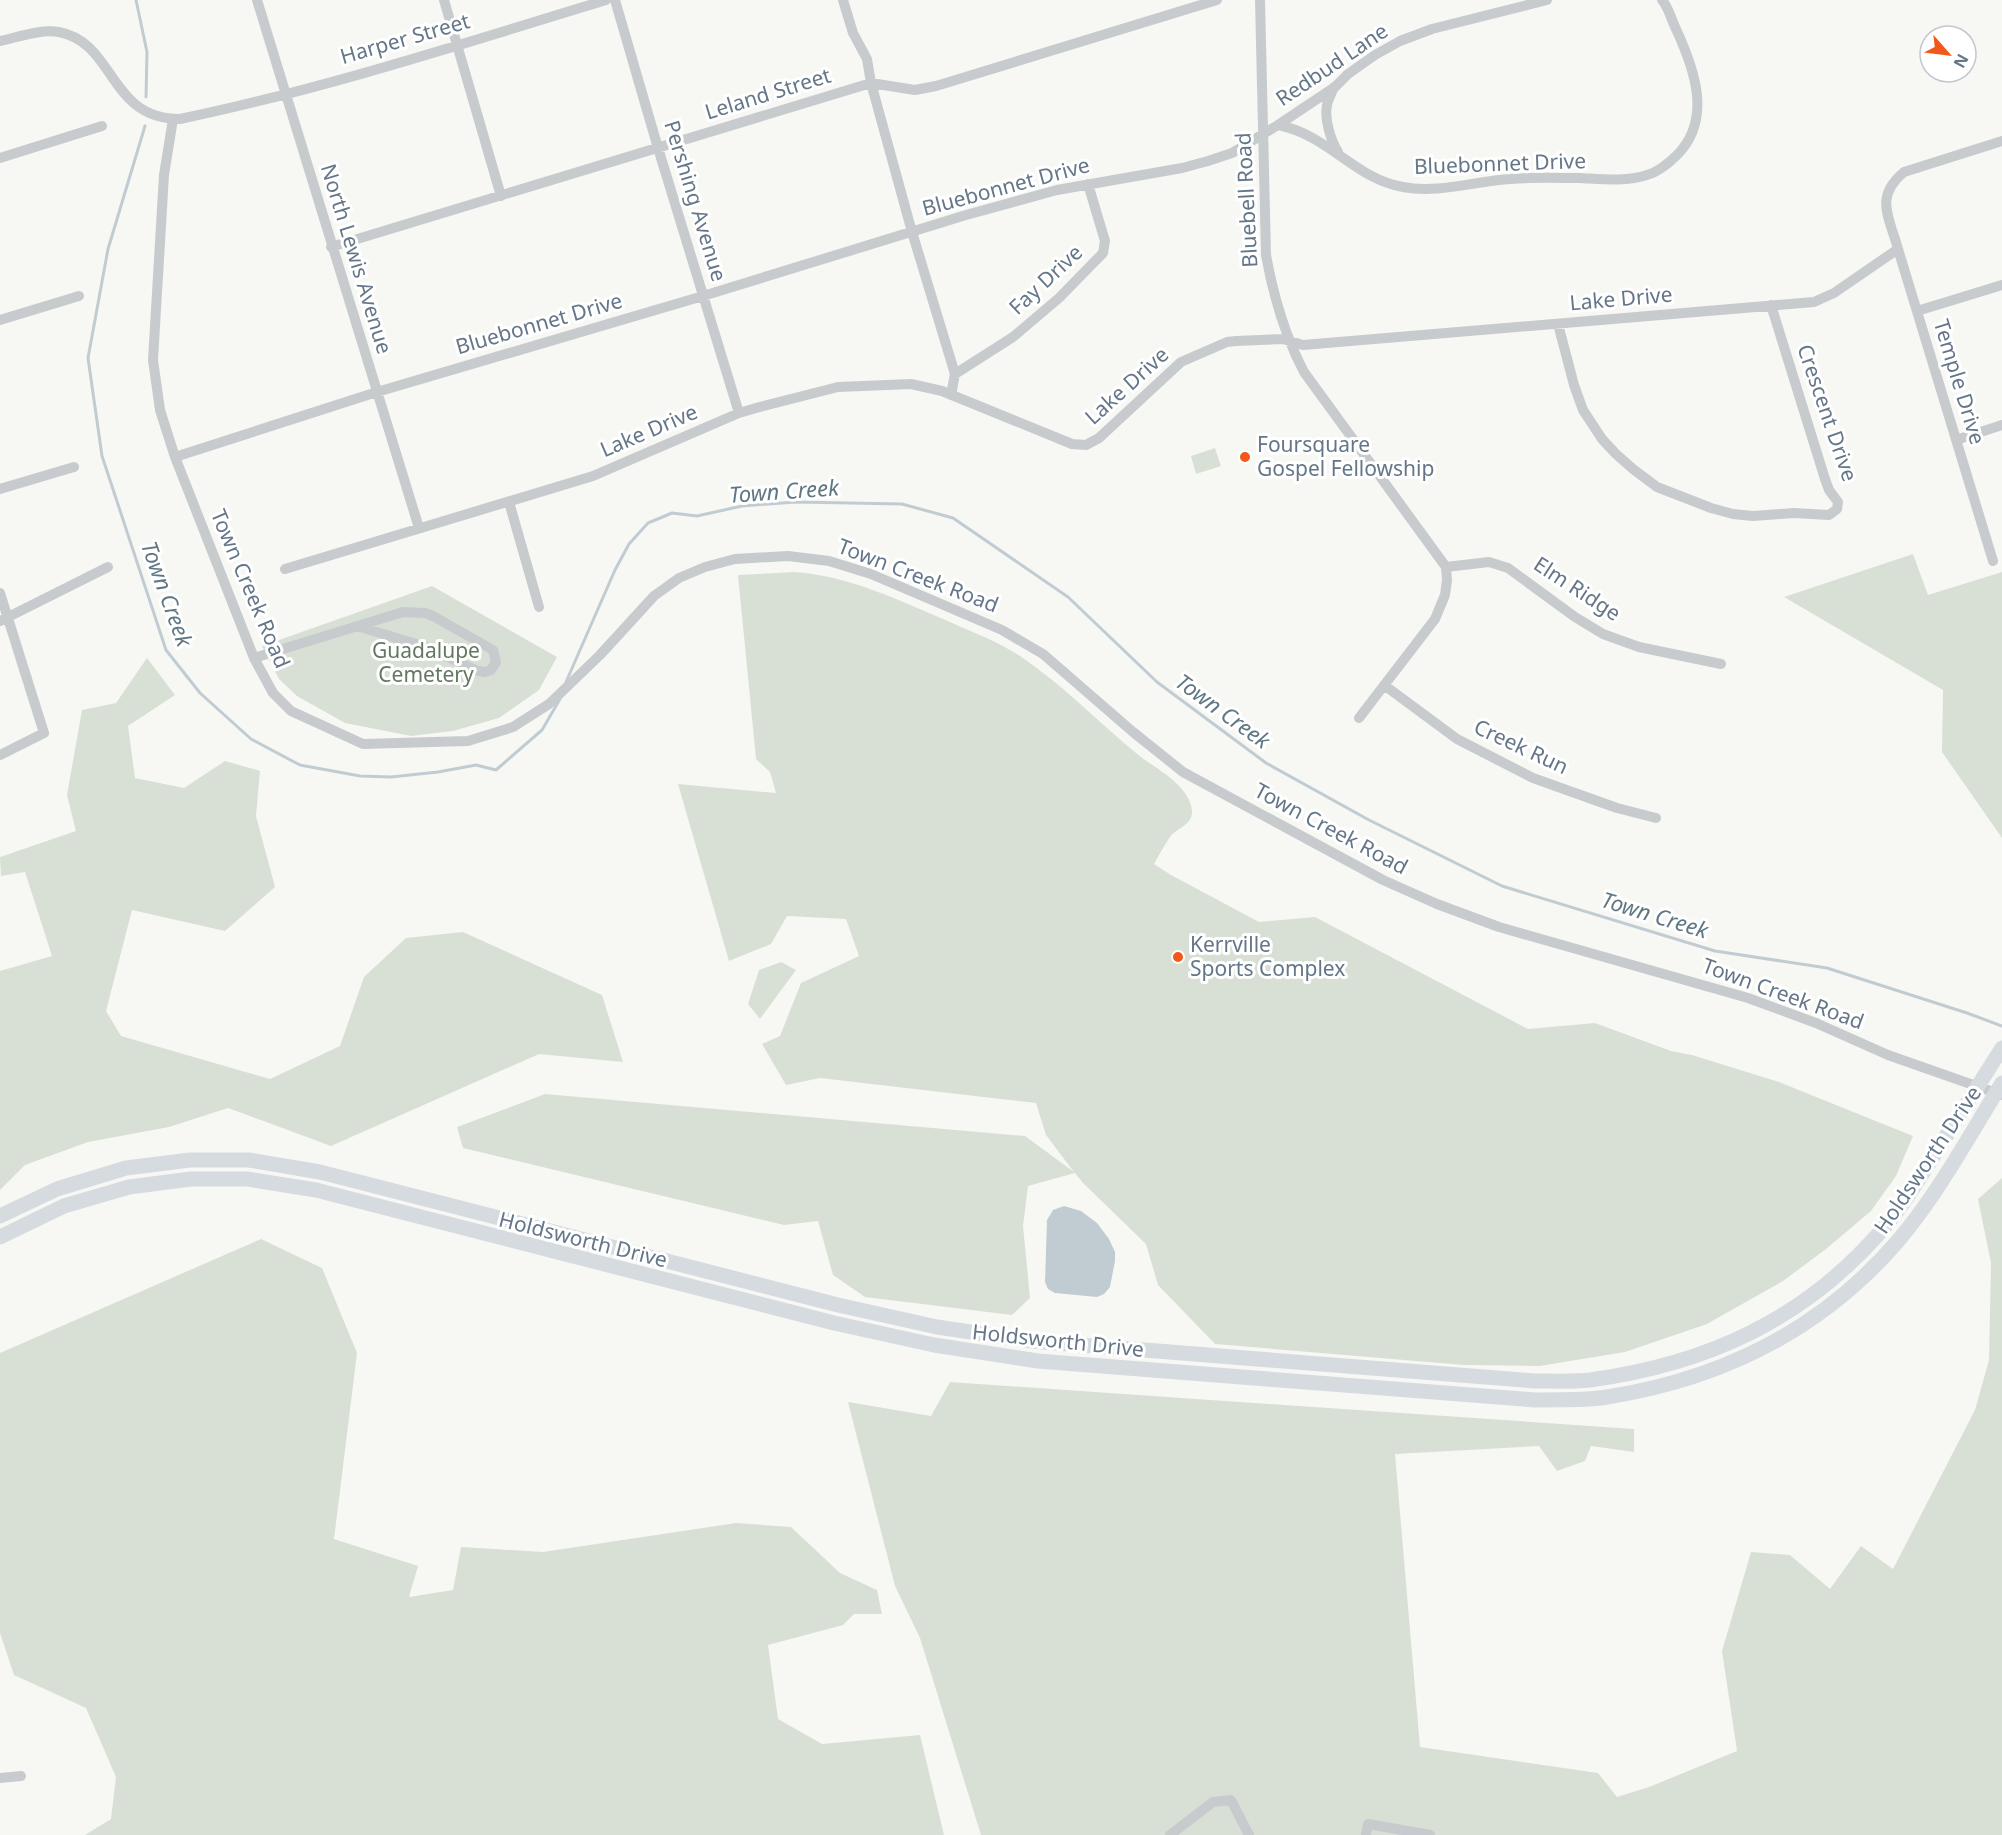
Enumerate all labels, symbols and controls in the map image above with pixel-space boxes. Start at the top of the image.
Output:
street label: Harper Street [337,6,473,70]
street label: Redbud Lane [1270,16,1393,112]
north arrow [1918,24,1978,84]
text: N [1948,50,1974,72]
street label: Leland Street [701,61,834,125]
street label: Pershing Avenue [658,117,734,285]
street label: Bluebell Road [1228,132,1264,268]
street label: Bluebonnet Drive [1413,146,1587,180]
street label: Bluebonnet Drive [919,150,1093,222]
street label: North Lewis Avenue [315,160,399,357]
street label: Fay Drive [1003,238,1088,320]
street label: Lake Drive [1568,280,1674,316]
street label: Bluebonnet Drive [452,286,625,360]
street label: Temple Drive [1928,316,1992,448]
street label: Lake Drive [1079,340,1174,430]
street label: Crescent Drive [1791,340,1865,485]
street label: Lake Drive [596,397,702,463]
place label: Foursquare Gospel Fellowship [1257,430,1434,482]
marker: Foursquare Gospel Fellowship [1238,450,1252,464]
water label: Town Creek [728,471,841,509]
street label: Town Creek Road [205,505,297,672]
street label: Town Creek Road [834,532,1003,619]
water label: Town Creek [135,537,201,651]
street label: Elm Ridge [1529,550,1626,627]
park label: Guadalupe Cemetery [372,636,480,688]
water label: Town Creek [1170,666,1278,755]
street label: Creek Run [1470,712,1573,780]
street label: Town Creek Road [1250,776,1413,880]
water label: Town Creek [1598,884,1713,945]
place label: Kerrville Sports Complex [1190,930,1345,982]
marker: Kerrville Sports Complex [1171,950,1185,964]
street label: Town Creek Road [1699,951,1868,1035]
street label: Holdsworth Drive [1867,1080,1987,1239]
street label: Holdsworth Drive [496,1205,670,1273]
street label: Holdsworth Drive [971,1317,1145,1363]

